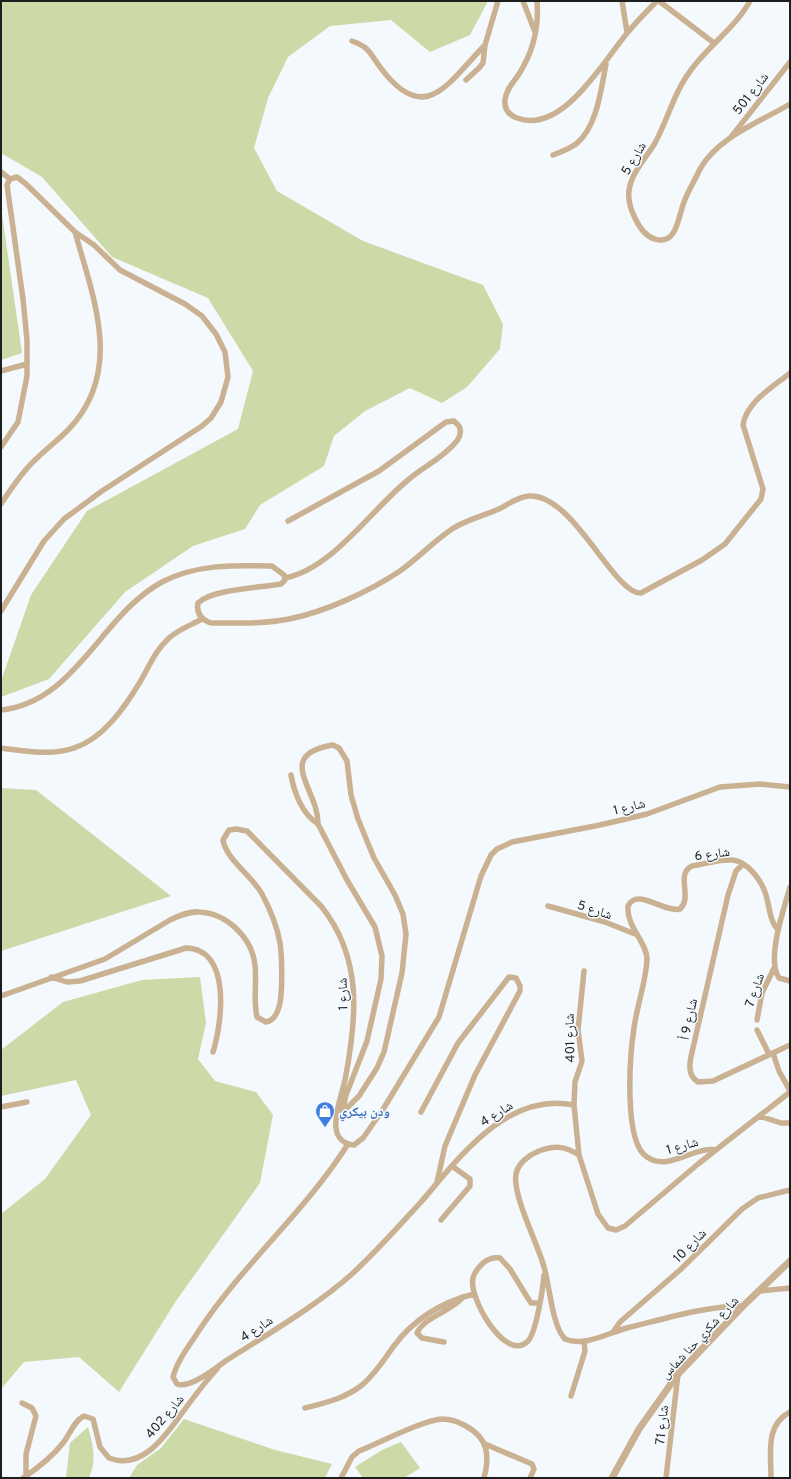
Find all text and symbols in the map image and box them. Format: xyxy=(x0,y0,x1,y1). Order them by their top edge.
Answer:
street label: شارع 501 xyxy=(730,70,773,118)
street label: شارع 5 xyxy=(619,140,651,179)
street label: شارع 1 xyxy=(612,796,647,820)
street label: شارع 6 xyxy=(694,845,731,865)
street label: شارع 5 xyxy=(575,898,614,924)
street label: شارع 7 xyxy=(743,972,769,1010)
street label: شارع 1 xyxy=(336,978,352,1010)
street label: شارع 9 أ xyxy=(677,997,702,1042)
street label: شارع 401 xyxy=(563,1013,579,1063)
street label: شارع 4 xyxy=(478,1098,517,1131)
shop icon: ودن بيكري xyxy=(314,1100,336,1128)
place label: ودن بيكري xyxy=(339,1105,390,1122)
street label: شارع 1 xyxy=(665,1135,700,1159)
street label: شارع 10 xyxy=(670,1226,710,1267)
street label: شارع شكري حنا شماس xyxy=(658,1294,744,1384)
street label: شارع 4 xyxy=(238,1313,276,1346)
street label: شارع 402 xyxy=(143,1392,188,1442)
street label: شارع 71 xyxy=(653,1405,673,1446)

